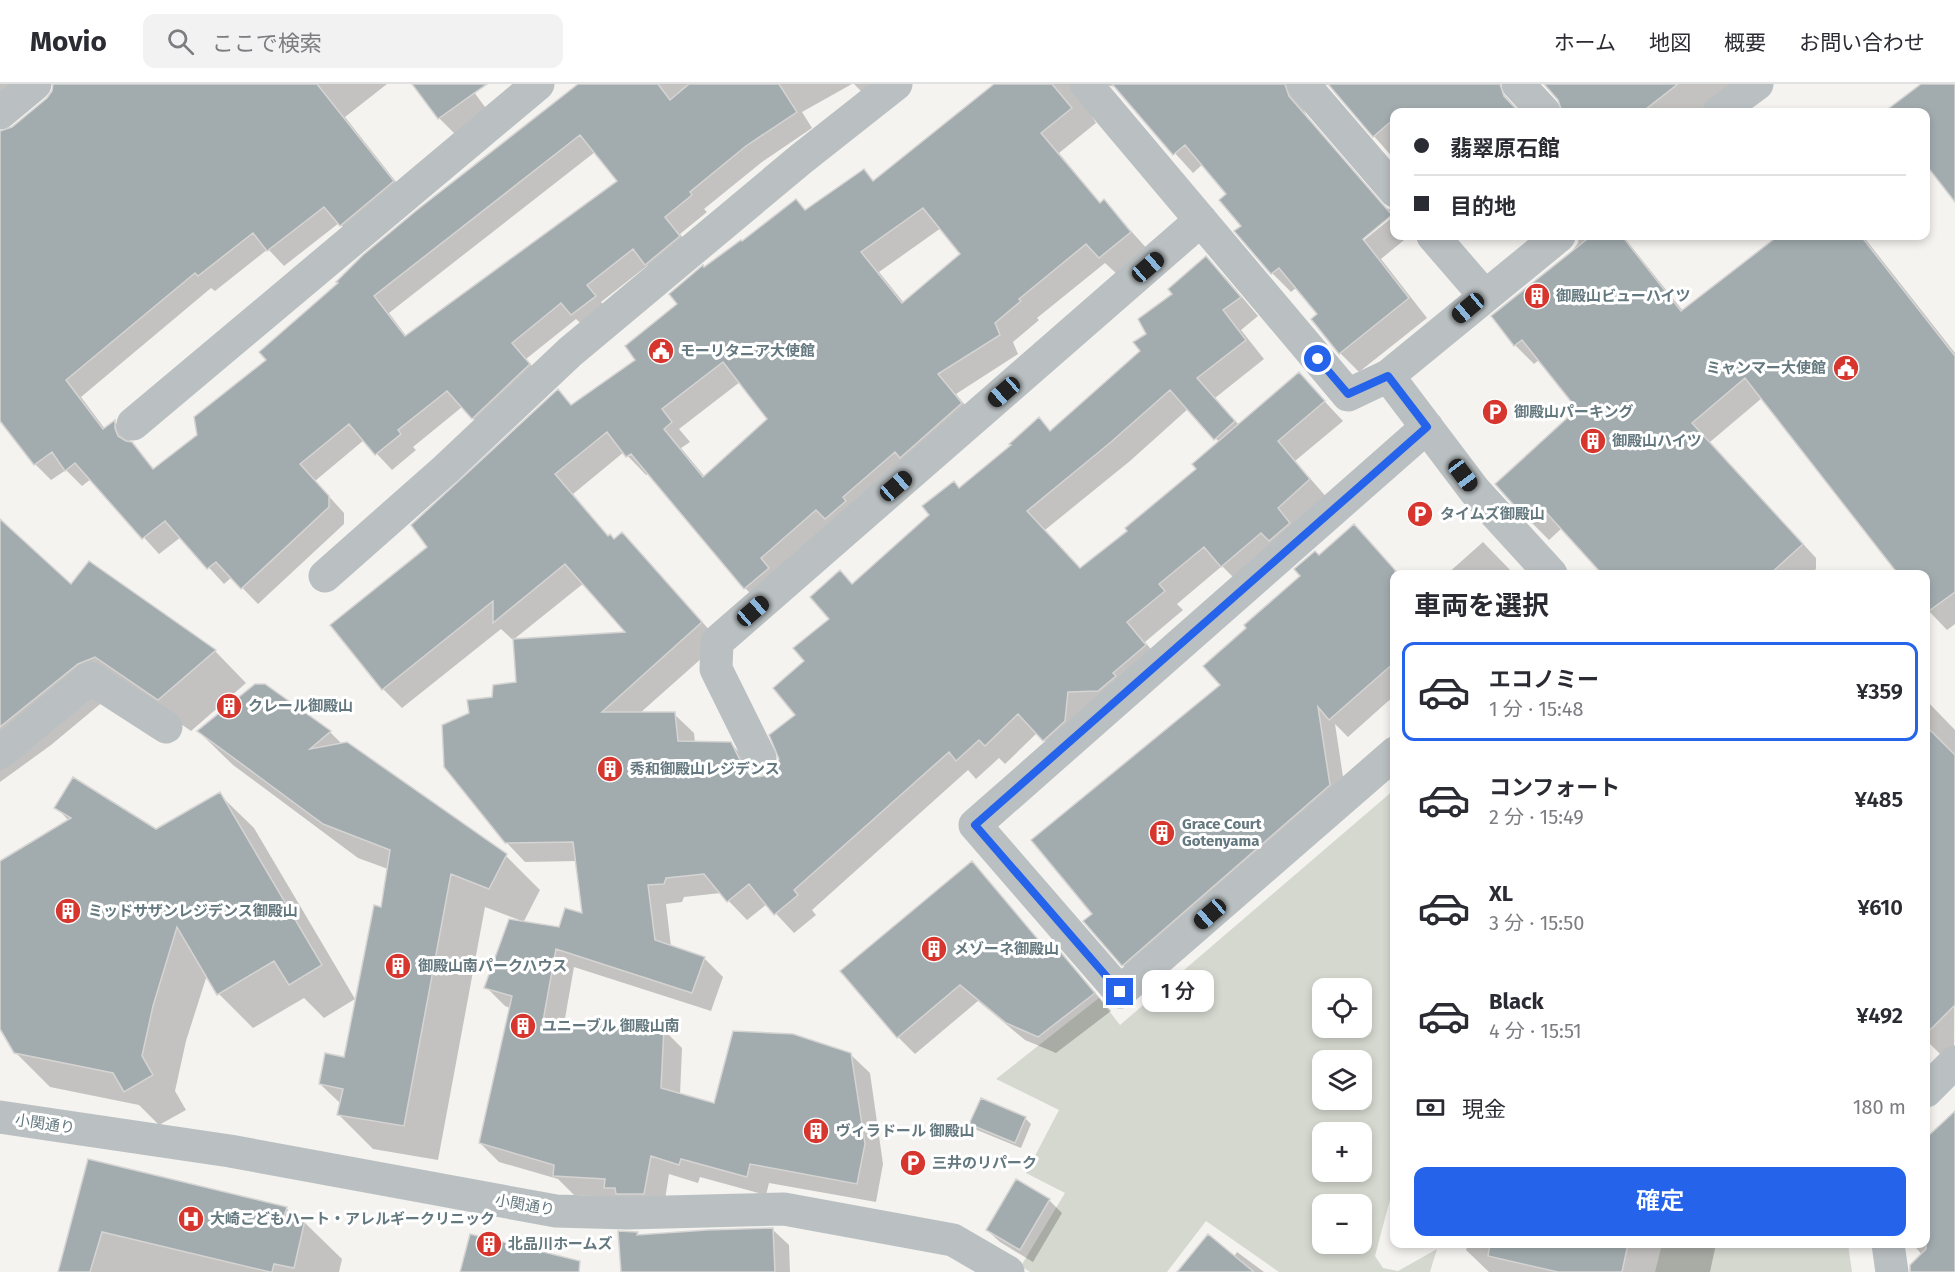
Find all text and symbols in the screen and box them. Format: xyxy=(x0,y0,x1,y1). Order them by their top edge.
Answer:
search box xyxy=(143,14,563,68)
text: Movio xyxy=(30,25,107,58)
icon: search xyxy=(164,25,197,58)
text: ここで検索 xyxy=(212,30,322,57)
text: ホーム xyxy=(1554,30,1616,56)
text: 地図 xyxy=(1649,30,1691,56)
text: 概要 xyxy=(1724,30,1766,56)
text: お問い合わせ xyxy=(1799,30,1925,56)
text: 翡翠原石館 xyxy=(1450,135,1560,162)
text: 目的地 xyxy=(1450,193,1516,220)
car xyxy=(1129,248,1167,286)
building icon: 御殿山ビューハイツ xyxy=(1522,281,1552,311)
place label: 御殿山ビューハイツ xyxy=(1556,287,1690,305)
car xyxy=(1448,290,1488,326)
public building icon: モーリタニア大使館 xyxy=(646,336,676,366)
place label: モーリタニア大使館 xyxy=(680,342,815,360)
route start xyxy=(1304,345,1331,372)
public building icon: ミャンマー大使館 xyxy=(1831,353,1861,383)
place label: ミャンマー大使館 xyxy=(1706,359,1826,377)
car xyxy=(985,373,1023,411)
parking icon: 御殿山パーキング xyxy=(1480,397,1510,427)
place label: 御殿山パーキング xyxy=(1514,403,1634,421)
building icon: 御殿山ハイツ xyxy=(1578,426,1608,456)
place label: 御殿山ハイツ xyxy=(1612,432,1702,450)
car xyxy=(1445,455,1481,495)
car xyxy=(877,467,915,505)
parking icon: タイムズ御殿山 xyxy=(1405,499,1435,529)
place label: タイムズ御殿山 xyxy=(1440,505,1545,523)
text: 車両を選択 xyxy=(1414,590,1549,622)
car xyxy=(734,592,772,630)
icon: car xyxy=(1417,665,1471,719)
text: エコノミー xyxy=(1489,666,1599,693)
text: ¥359 xyxy=(1856,678,1903,705)
building icon: クレール御殿山 xyxy=(214,691,244,721)
place label: クレール御殿山 xyxy=(248,697,353,715)
text: 1 分 · 15:48 xyxy=(1489,697,1583,721)
building icon: 秀和御殿山レジデンス xyxy=(595,754,625,784)
place label: 秀和御殿山レジデンス xyxy=(630,760,780,778)
icon: car xyxy=(1417,773,1471,827)
text: コンフォート xyxy=(1489,774,1620,801)
text: ¥485 xyxy=(1855,786,1903,813)
text: 2 分 · 15:49 xyxy=(1489,805,1584,829)
place label: Grace Court Gotenyama xyxy=(1182,815,1262,850)
building icon: Grace Court Gotenyama xyxy=(1147,818,1177,848)
text: XL xyxy=(1489,880,1513,907)
icon: car xyxy=(1417,881,1471,935)
text: ¥610 xyxy=(1858,894,1903,921)
car xyxy=(1191,895,1229,933)
building icon: ミッドサザンレジデンス御殿山 xyxy=(53,896,83,926)
place label: ミッドサザンレジデンス御殿山 xyxy=(88,902,298,920)
text: 3 分 · 15:50 xyxy=(1489,911,1584,935)
building icon: メゾーネ御殿山 xyxy=(919,934,949,964)
place label: メゾーネ御殿山 xyxy=(954,940,1059,958)
building icon: 御殿山南パークハウス xyxy=(383,951,413,981)
place label: 御殿山南パークハウス xyxy=(418,957,567,975)
callout: 1 分 xyxy=(1141,971,1213,1013)
route end xyxy=(1106,978,1133,1005)
map controls xyxy=(1312,978,1372,1254)
button: locate xyxy=(1312,978,1372,1038)
text: 1 分 xyxy=(1161,979,1195,1003)
text: Black xyxy=(1489,988,1544,1015)
icon: car xyxy=(1417,989,1471,1043)
text: ¥492 xyxy=(1856,1002,1903,1029)
building icon: ユニーブル 御殿山南 xyxy=(508,1011,538,1041)
place label: ユニーブル 御殿山南 xyxy=(542,1017,680,1035)
text: 4 分 · 15:51 xyxy=(1489,1019,1582,1043)
button: layers xyxy=(1312,1050,1372,1110)
icon: cash xyxy=(1414,1091,1447,1124)
text: 180 m xyxy=(1853,1095,1906,1119)
text: 現金 xyxy=(1462,1096,1506,1123)
street label: 小関通り xyxy=(14,1111,76,1137)
building icon: ヴィラドール 御殿山 xyxy=(801,1116,831,1146)
place label: ヴィラドール 御殿山 xyxy=(836,1122,975,1140)
button: + xyxy=(1312,1122,1372,1182)
parking icon: 三井のリパーク xyxy=(898,1148,928,1178)
place label: 三井のリパーク xyxy=(932,1154,1037,1172)
button: 確定 xyxy=(1414,1167,1906,1236)
street label: 小関通り xyxy=(494,1191,556,1219)
button: − xyxy=(1312,1194,1372,1254)
hospital icon: 大崎こどもハート・アレルギークリニック xyxy=(176,1204,206,1234)
place label: 大崎こどもハート・アレルギークリニック xyxy=(210,1210,495,1228)
building icon: 北品川ホームズ xyxy=(474,1229,504,1259)
place label: 北品川ホームズ xyxy=(508,1235,613,1253)

